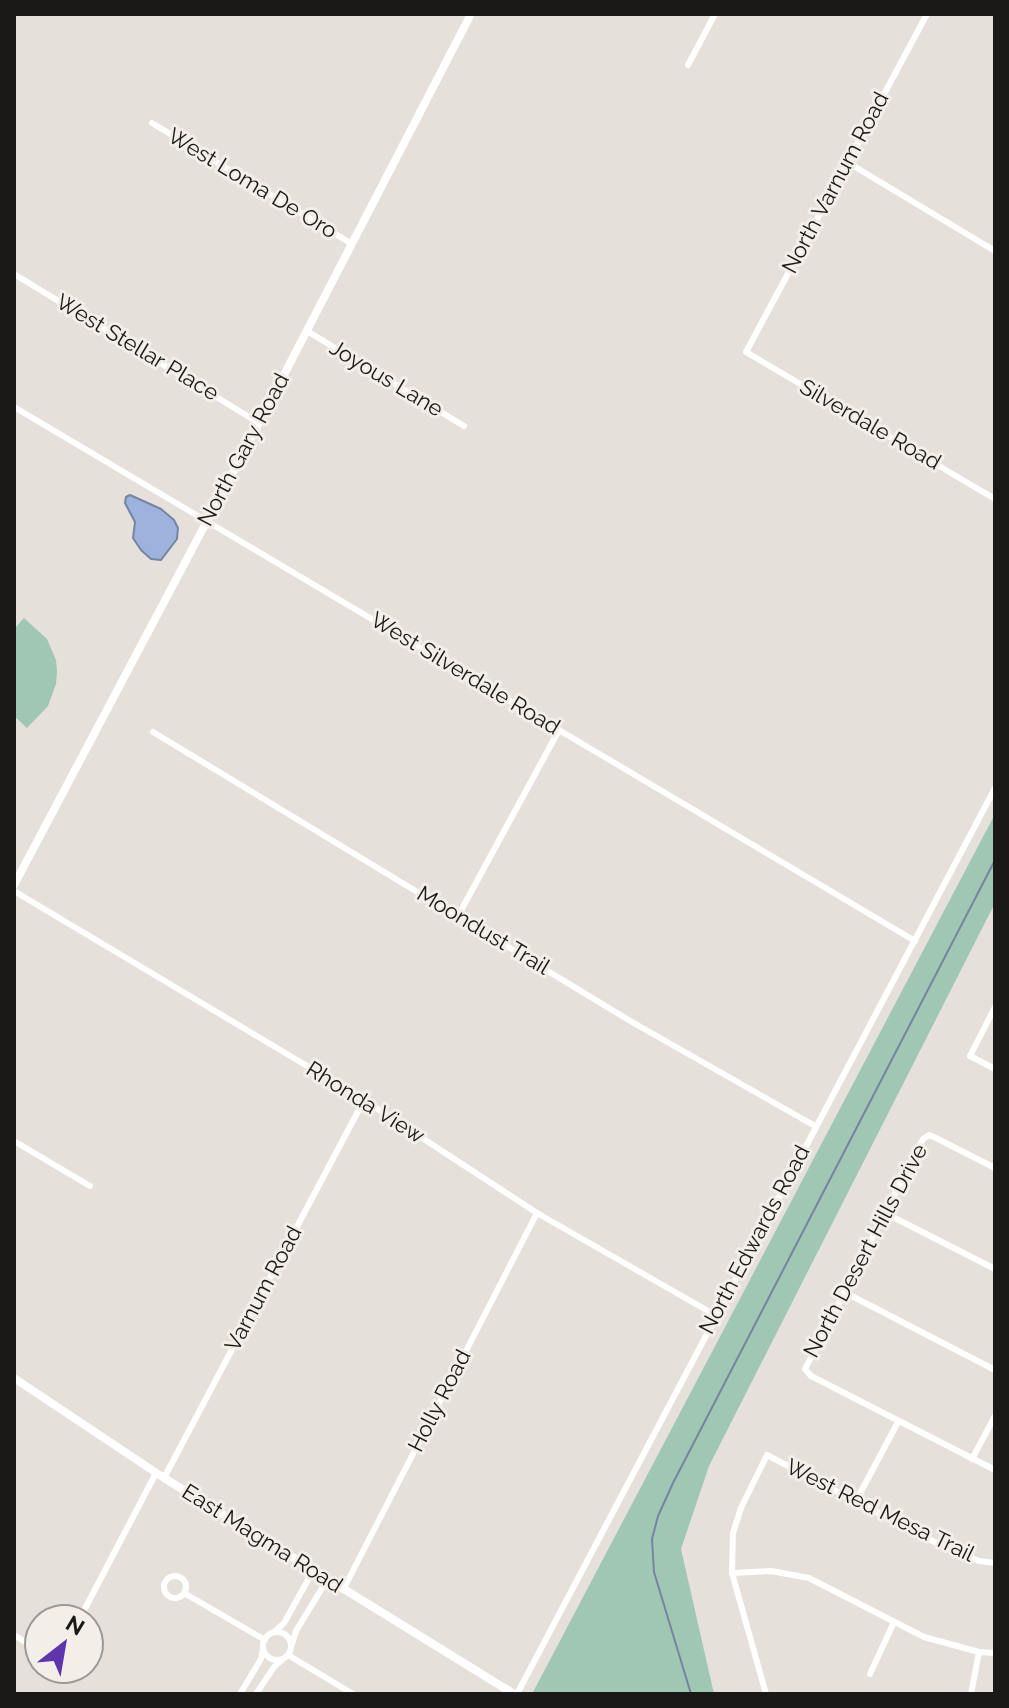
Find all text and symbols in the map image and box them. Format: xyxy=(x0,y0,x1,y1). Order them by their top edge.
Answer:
street label: North Varnum Road xyxy=(777,88,895,278)
street label: West Loma De Oro xyxy=(163,123,341,245)
street label: West Stellar Place xyxy=(51,289,223,407)
street label: Joyous Lane xyxy=(325,335,447,423)
street label: North Gary Road xyxy=(193,369,295,531)
street label: Silverdale Road xyxy=(795,374,945,476)
street label: West Silverdale Road xyxy=(365,607,565,741)
street label: Moondust Trail xyxy=(412,881,554,981)
street label: Rhonda View xyxy=(301,1056,429,1150)
street label: North Desert Hills Drive xyxy=(798,1140,934,1362)
street label: North Edwards Road xyxy=(694,1141,816,1339)
street label: Varnum Road xyxy=(220,1222,308,1356)
street label: Holly Road xyxy=(403,1346,477,1456)
street label: West Red Mesa Trail xyxy=(781,1454,979,1568)
street label: East Magma Road xyxy=(177,1479,347,1599)
north arrow xyxy=(24,1604,104,1684)
text: N xyxy=(61,1610,89,1641)

